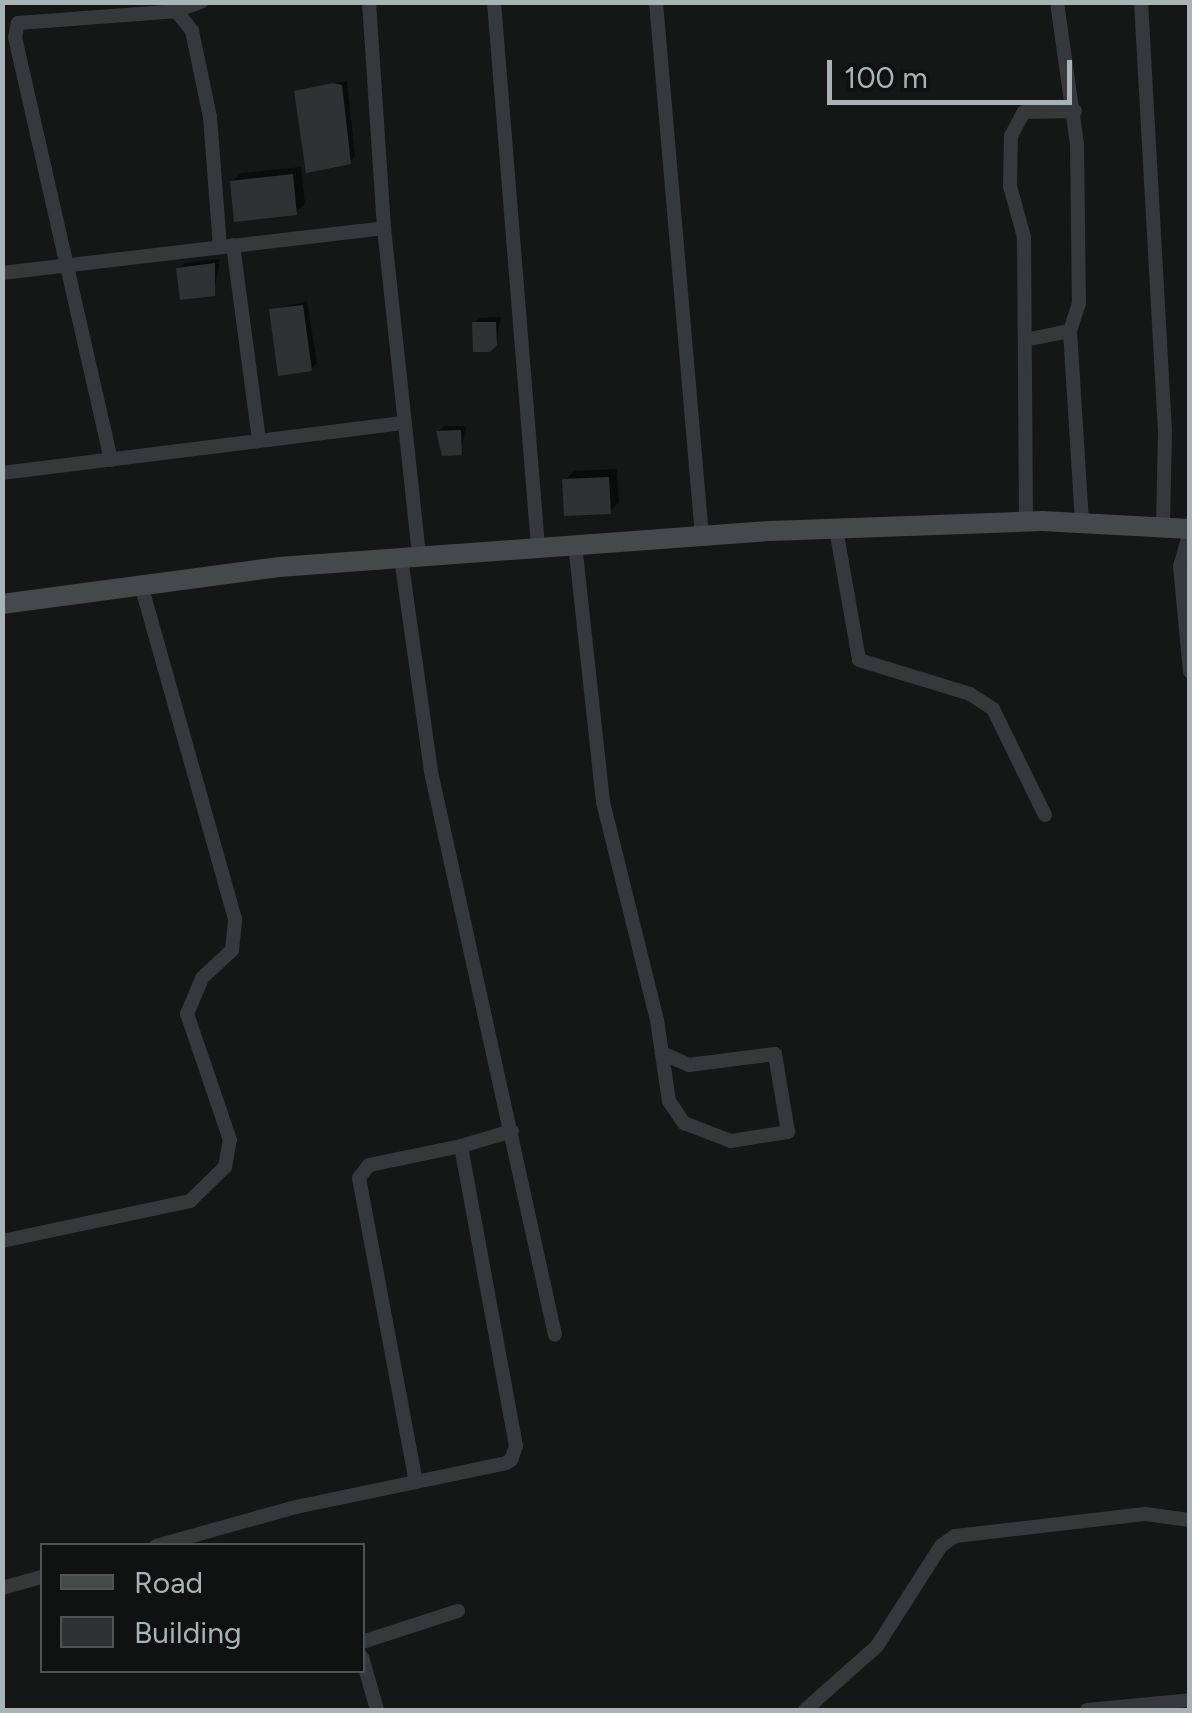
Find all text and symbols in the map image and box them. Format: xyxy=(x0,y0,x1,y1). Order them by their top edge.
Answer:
scale bar xyxy=(832,40,1077,102)
text: 100 m xyxy=(844,59,928,96)
legend xyxy=(40,1543,365,1673)
text: Road xyxy=(134,1564,203,1601)
text: Building xyxy=(134,1614,242,1651)

